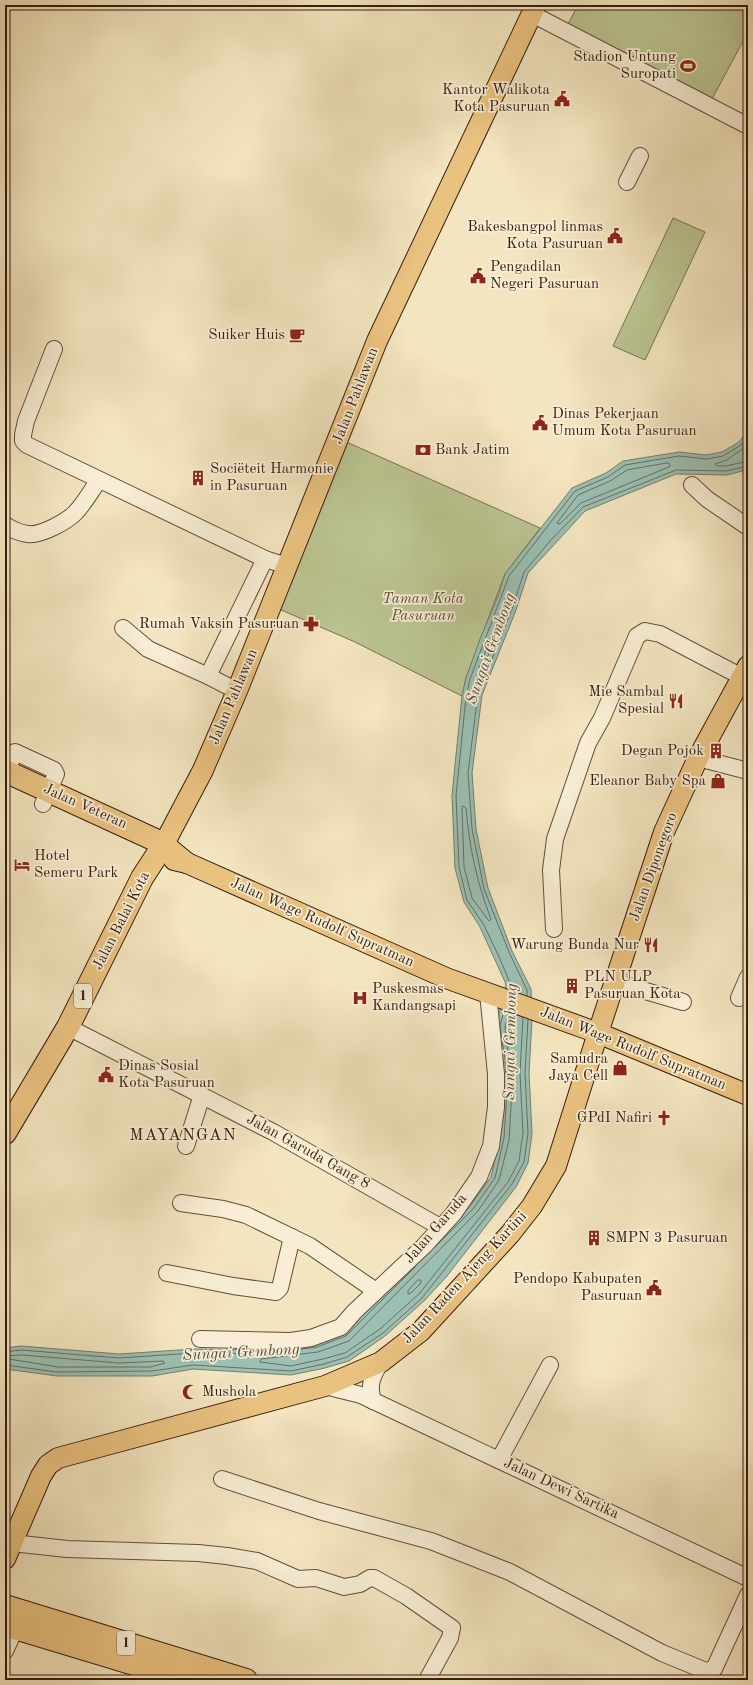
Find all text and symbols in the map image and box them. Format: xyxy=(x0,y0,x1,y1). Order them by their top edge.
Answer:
place label: Stadion Untung Suropati xyxy=(573,50,676,82)
sports icon: Stadion Untung Suropati xyxy=(679,57,697,75)
place label: Kantor Walikota Kota Pasuruan xyxy=(442,83,551,115)
public building icon: Kantor Walikota Kota Pasuruan xyxy=(553,90,571,108)
place label: Bakesbangpol linmas Kota Pasuruan xyxy=(467,220,603,252)
public building icon: Bakesbangpol linmas Kota Pasuruan xyxy=(606,227,624,245)
place label: Pengadilan Negeri Pasuruan xyxy=(490,260,599,292)
public building icon: Pengadilan Negeri Pasuruan xyxy=(469,267,487,285)
cafe icon: Suiker Huis xyxy=(288,326,306,344)
place label: Suiker Huis xyxy=(208,328,285,343)
street label: Jalan Pahlawan xyxy=(331,346,381,446)
place label: Dinas Pekerjaan Umum Kota Pasuruan xyxy=(552,407,697,439)
public building icon: Dinas Pekerjaan Umum Kota Pasuruan xyxy=(531,414,549,432)
bank icon: Bank Jatim xyxy=(414,441,432,459)
place label: Bank Jatim xyxy=(435,443,510,458)
place label: Sociëteit Harmonie in Pasuruan xyxy=(210,462,334,494)
building icon: Sociëteit Harmonie in Pasuruan xyxy=(189,469,207,487)
water label: Sungai Gembong xyxy=(463,591,519,707)
park label: Taman Kota Pasuruan xyxy=(382,592,464,624)
pharmacy icon: Rumah Vaksin Pasuruan xyxy=(302,615,320,633)
place label: Rumah Vaksin Pasuruan xyxy=(139,617,299,632)
street label: Jalan Pahlawan xyxy=(207,647,261,747)
place label: Mie Sambal Spesial xyxy=(589,685,664,717)
restaurant icon: Mie Sambal Spesial xyxy=(667,692,685,710)
building icon: Degan Pojok xyxy=(707,742,725,760)
place label: Degan Pojok xyxy=(621,744,704,759)
shop icon: Eleanor Baby Spa xyxy=(709,772,727,790)
place label: Eleanor Baby Spa xyxy=(589,774,707,789)
street label: Jalan Veteran xyxy=(41,782,129,832)
street label: Jalan Diponegoro xyxy=(627,811,681,923)
place label: Hotel Semeru Park xyxy=(34,849,118,881)
hotel icon: Hotel Semeru Park xyxy=(13,856,31,874)
street label: Jalan Balai Kota xyxy=(91,869,154,973)
street label: Jalan Wage Rudolf Supratman xyxy=(228,876,416,970)
restaurant icon: Warung Bunda Nur xyxy=(642,936,660,954)
place label: Warung Bunda Nur xyxy=(511,938,639,953)
place label: PLN ULP Pasuruan Kota xyxy=(584,970,681,1002)
building icon: PLN ULP Pasuruan Kota xyxy=(563,977,581,995)
place label: Puskesmas Kandangsapi xyxy=(372,982,456,1014)
water label: Sungai Gembong xyxy=(502,983,520,1101)
road number: 1 xyxy=(74,984,92,1008)
hospital icon: Puskesmas Kandangsapi xyxy=(351,989,369,1007)
street label: Jalan Wage Rudolf Supratman xyxy=(538,1005,728,1093)
place label: Samudra Jaya Cell xyxy=(549,1052,609,1084)
place label: Dinas Sosial Kota Pasuruan xyxy=(118,1059,215,1091)
shop icon: Samudra Jaya Cell xyxy=(611,1059,629,1077)
public building icon: Dinas Sosial Kota Pasuruan xyxy=(97,1066,115,1084)
church icon: GPdI Nafiri xyxy=(655,1109,673,1127)
place label: GPdI Nafiri xyxy=(577,1111,652,1126)
street label: Jalan Garuda Gang 8 xyxy=(244,1112,372,1192)
district label: MAYANGAN xyxy=(129,1127,237,1144)
street label: Jalan Garuda xyxy=(402,1191,471,1267)
street label: Jalan Raden Ajeng Kartini xyxy=(400,1209,530,1347)
building icon: SMPN 3 Pasuruan xyxy=(585,1229,603,1247)
place label: SMPN 3 Pasuruan xyxy=(606,1231,728,1246)
place label: Pendopo Kabupaten Pasuruan xyxy=(513,1272,642,1304)
public building icon: Pendopo Kabupaten Pasuruan xyxy=(645,1279,663,1297)
water label: Sungai Gembong xyxy=(182,1342,300,1364)
mosque icon: Mushola xyxy=(181,1383,199,1401)
place label: Mushola xyxy=(202,1385,257,1400)
street label: Jalan Dewi Sartika xyxy=(501,1456,621,1522)
road number: 1 xyxy=(117,1631,135,1655)

